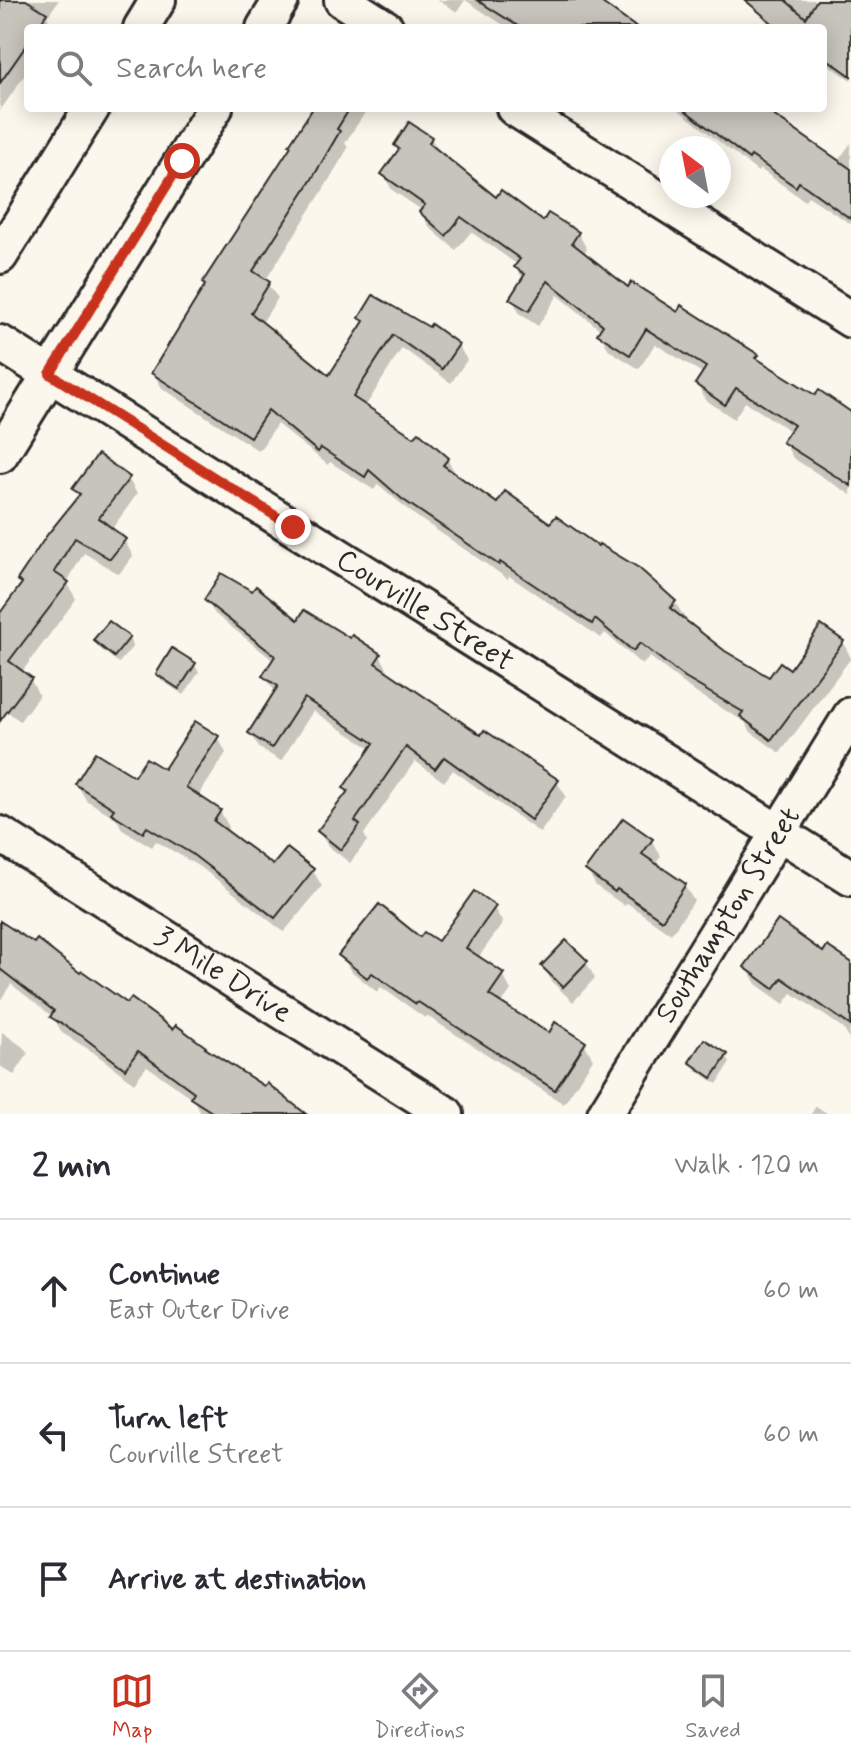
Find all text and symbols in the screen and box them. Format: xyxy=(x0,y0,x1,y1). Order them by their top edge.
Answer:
search box xyxy=(24,24,827,112)
icon: search xyxy=(52,46,96,90)
text: Search here xyxy=(116,49,267,88)
north arrow xyxy=(659,136,731,208)
route start xyxy=(164,143,200,179)
route end xyxy=(275,509,311,545)
street label: Courville Street xyxy=(329,540,521,681)
street label: Southampton Street xyxy=(646,799,809,1030)
street label: 3 Mile Drive xyxy=(148,917,299,1032)
text: 2 min xyxy=(32,1144,112,1189)
text: Walk · 120 m xyxy=(674,1149,819,1183)
text: Continue xyxy=(108,1255,220,1294)
icon: ahead xyxy=(32,1269,76,1313)
text: 60 m xyxy=(763,1274,819,1308)
text: East Outer Drive xyxy=(108,1294,290,1328)
text: Turn left xyxy=(108,1399,228,1438)
icon: left xyxy=(32,1413,76,1457)
text: 60 m xyxy=(763,1418,819,1452)
text: Courville Street xyxy=(108,1438,283,1472)
icon: arrive xyxy=(32,1557,76,1601)
text: Arrive at destination xyxy=(108,1560,366,1599)
tab: Map xyxy=(110,1669,154,1745)
tab: Directions xyxy=(374,1669,465,1745)
tab: Saved xyxy=(685,1669,741,1745)

